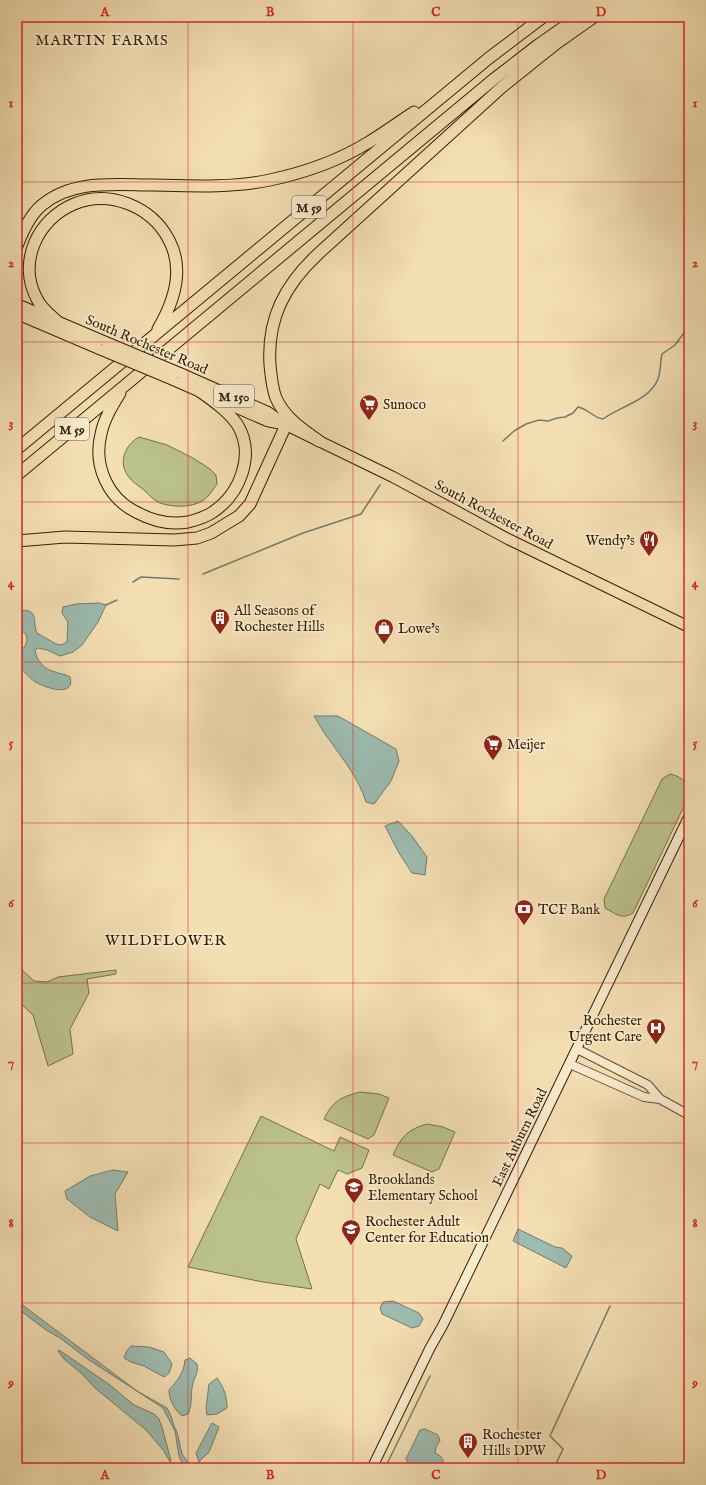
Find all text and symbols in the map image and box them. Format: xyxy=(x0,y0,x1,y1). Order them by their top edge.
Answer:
text: A xyxy=(100,4,111,21)
text: B xyxy=(266,4,275,21)
text: C xyxy=(431,4,441,21)
text: D xyxy=(596,4,607,21)
district label: MARTIN FARMS xyxy=(35,31,169,50)
text: 1 xyxy=(9,95,14,112)
text: 1 xyxy=(693,95,698,112)
road number: M 59 xyxy=(292,196,326,218)
text: 2 xyxy=(8,255,14,272)
text: 2 xyxy=(692,255,698,272)
street label: South Rochester Road xyxy=(83,311,211,379)
road number: M 150 xyxy=(214,385,254,407)
supermarket icon: Sunoco xyxy=(358,393,380,421)
place label: Sunoco xyxy=(383,396,426,414)
text: 3 xyxy=(9,415,14,432)
text: 3 xyxy=(693,415,698,432)
road number: M 59 xyxy=(55,418,89,440)
street label: South Rochester Road xyxy=(431,476,556,554)
restaurant icon: Wendy's xyxy=(638,529,660,557)
place label: Wendy's xyxy=(585,532,635,550)
text: 4 xyxy=(8,575,15,592)
text: 4 xyxy=(692,575,699,592)
place label: All Seasons of Rochester Hills xyxy=(233,602,325,636)
building icon: All Seasons of Rochester Hills xyxy=(209,607,231,635)
shop icon: Lowe's xyxy=(373,617,395,645)
place label: Lowe's xyxy=(398,620,440,638)
supermarket icon: Meijer xyxy=(482,733,504,761)
text: 5 xyxy=(9,735,14,752)
text: 5 xyxy=(693,735,698,752)
place label: Meijer xyxy=(507,736,545,754)
text: 6 xyxy=(8,895,14,912)
text: 6 xyxy=(692,895,698,912)
bank icon: TCF Bank xyxy=(513,898,535,926)
place label: TCF Bank xyxy=(538,901,601,919)
district label: WILDFLOWER xyxy=(105,931,227,950)
place label: Rochester Urgent Care xyxy=(568,1012,643,1046)
hospital icon: Rochester Urgent Care xyxy=(645,1017,667,1045)
text: 7 xyxy=(8,1055,14,1072)
text: 7 xyxy=(692,1055,698,1072)
street label: East Auburn Road xyxy=(488,1085,552,1190)
place label: Brooklands Elementary School xyxy=(368,1171,478,1205)
school or university icon: Brooklands Elementary School xyxy=(343,1176,365,1204)
place label: Rochester Adult Center for Education xyxy=(365,1213,489,1247)
text: 8 xyxy=(8,1215,14,1232)
text: 8 xyxy=(692,1215,698,1232)
school or university icon: Rochester Adult Center for Education xyxy=(340,1218,362,1246)
text: 9 xyxy=(7,1375,14,1392)
text: 9 xyxy=(691,1375,698,1392)
place label: Rochester Hills DPW xyxy=(482,1426,547,1460)
building icon: Rochester Hills DPW xyxy=(457,1431,479,1459)
text: A xyxy=(100,1467,111,1484)
text: B xyxy=(266,1467,275,1484)
text: C xyxy=(431,1467,441,1484)
text: D xyxy=(596,1467,607,1484)

